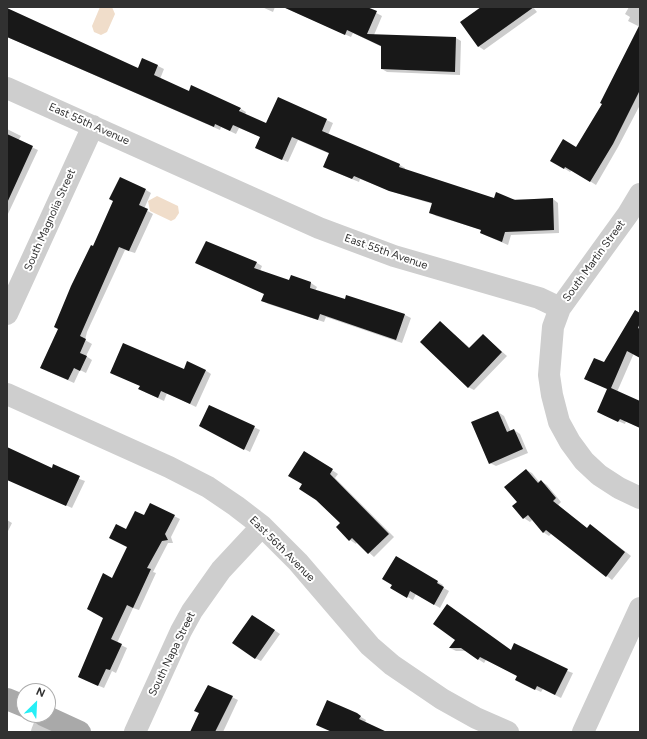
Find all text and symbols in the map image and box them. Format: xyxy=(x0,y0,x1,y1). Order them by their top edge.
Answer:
street label: East 55th Avenue xyxy=(47,100,131,148)
street label: South Magnolia Street xyxy=(22,167,78,273)
street label: South Martin Street xyxy=(560,218,628,304)
street label: East 55th Avenue xyxy=(343,232,429,272)
street label: East 56th Avenue xyxy=(247,514,317,584)
street label: South Napa Street xyxy=(146,610,198,698)
north arrow xyxy=(16,683,56,723)
text: N xyxy=(34,685,47,700)

